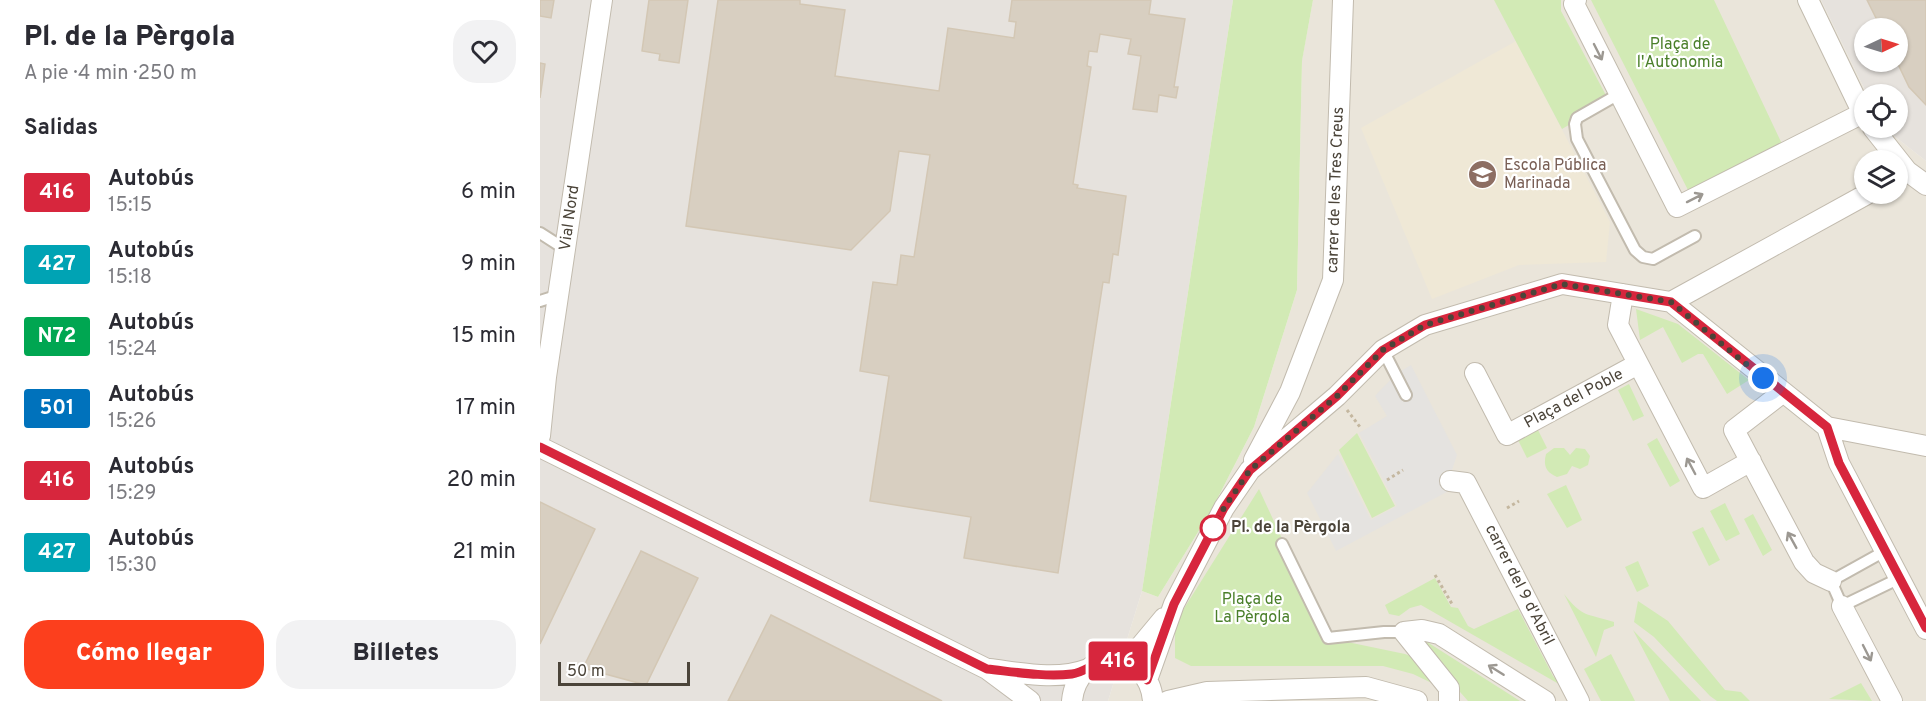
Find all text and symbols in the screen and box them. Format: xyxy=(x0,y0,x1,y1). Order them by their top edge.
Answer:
north arrow xyxy=(1854,18,1908,72)
map controls xyxy=(1854,18,1908,204)
text: Pl. de la Pèrgola xyxy=(24,20,235,56)
button: heart xyxy=(453,20,516,83)
park label: Plaça de l'Autonomia xyxy=(1637,35,1723,73)
one-way arrow xyxy=(1593,43,1604,61)
text: A pie · 4 min · 250 m xyxy=(24,61,197,87)
button: locate xyxy=(1854,84,1908,138)
street label: carrer de les Tres Creus xyxy=(1323,106,1349,274)
text: Salidas xyxy=(24,115,98,142)
button: layers xyxy=(1854,150,1908,204)
place label: Escola Pública Marinada xyxy=(1504,156,1606,194)
school or university icon: Escola Pública Marinada xyxy=(1467,159,1499,191)
text: Autobús xyxy=(108,166,194,193)
text: 416 xyxy=(40,179,74,206)
text: 6 min xyxy=(461,179,516,206)
street label: Vial Nord xyxy=(556,184,584,252)
one-way arrow xyxy=(1686,192,1704,203)
text: 15:15 xyxy=(108,193,152,219)
text: Autobús xyxy=(108,238,194,265)
text: 427 xyxy=(38,251,76,278)
text: 9 min xyxy=(461,251,516,278)
text: 15:18 xyxy=(108,265,152,291)
text: Autobús xyxy=(108,310,194,337)
text: N72 xyxy=(38,323,76,350)
text: 15 min xyxy=(452,323,516,350)
text: 15:24 xyxy=(108,337,157,363)
your location xyxy=(1748,363,1778,393)
street label: Plaça del Poble xyxy=(1521,365,1627,433)
text: Autobús xyxy=(108,382,194,409)
text: 501 xyxy=(40,395,75,422)
text: 17 min xyxy=(456,395,516,422)
text: 15:26 xyxy=(108,409,157,435)
text: Autobús xyxy=(108,454,194,481)
one-way arrow xyxy=(1685,458,1696,476)
text: 416 xyxy=(40,467,74,494)
text: 20 min xyxy=(447,467,516,494)
text: 15:29 xyxy=(108,481,157,507)
marker: Pl. de la Pèrgola xyxy=(1200,515,1226,541)
place label: Pl. de la Pèrgola xyxy=(1231,518,1350,538)
street label: carrer del 9 d'Abril xyxy=(1480,521,1558,649)
text: Autobús xyxy=(108,526,194,553)
one-way arrow xyxy=(1786,532,1797,550)
text: 427 xyxy=(38,539,76,566)
text: 21 min xyxy=(453,539,516,566)
text: 15:30 xyxy=(108,553,157,579)
park label: Plaça de La Pèrgola xyxy=(1214,590,1290,628)
button: Cómo llegar xyxy=(24,620,264,689)
button: Billetes xyxy=(276,620,516,689)
line badge: 416 xyxy=(1084,642,1152,680)
one-way arrow xyxy=(1862,644,1873,662)
text: 416 xyxy=(1101,648,1135,675)
scale bar xyxy=(558,659,690,686)
text: 50 m xyxy=(567,662,605,682)
one-way arrow xyxy=(1488,663,1505,675)

